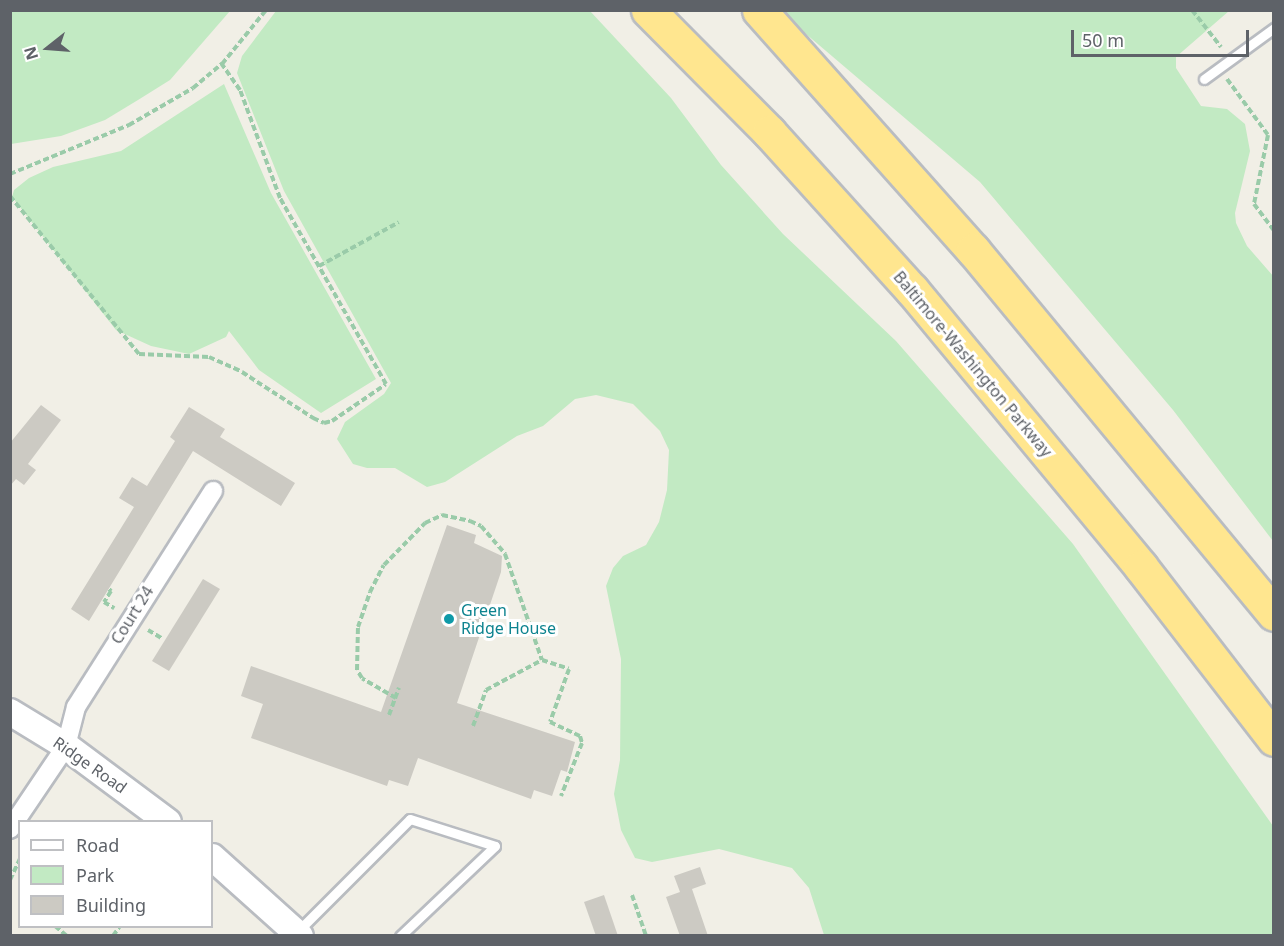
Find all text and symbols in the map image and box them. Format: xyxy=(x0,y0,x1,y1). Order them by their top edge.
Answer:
north arrow xyxy=(18,18,78,78)
scale bar xyxy=(1074,18,1252,56)
text: 50 m xyxy=(1082,28,1124,52)
text: N xyxy=(18,44,43,63)
street label: Baltimore-Washington Parkway xyxy=(890,267,1056,461)
street label: Court 24 xyxy=(107,583,157,647)
place label: Green Ridge House xyxy=(461,600,556,638)
marker: Green Ridge House xyxy=(442,612,456,626)
street label: Ridge Road xyxy=(50,733,130,797)
legend xyxy=(18,820,213,928)
text: Road xyxy=(76,833,119,857)
text: Park xyxy=(76,863,114,887)
text: Building xyxy=(76,893,146,917)

